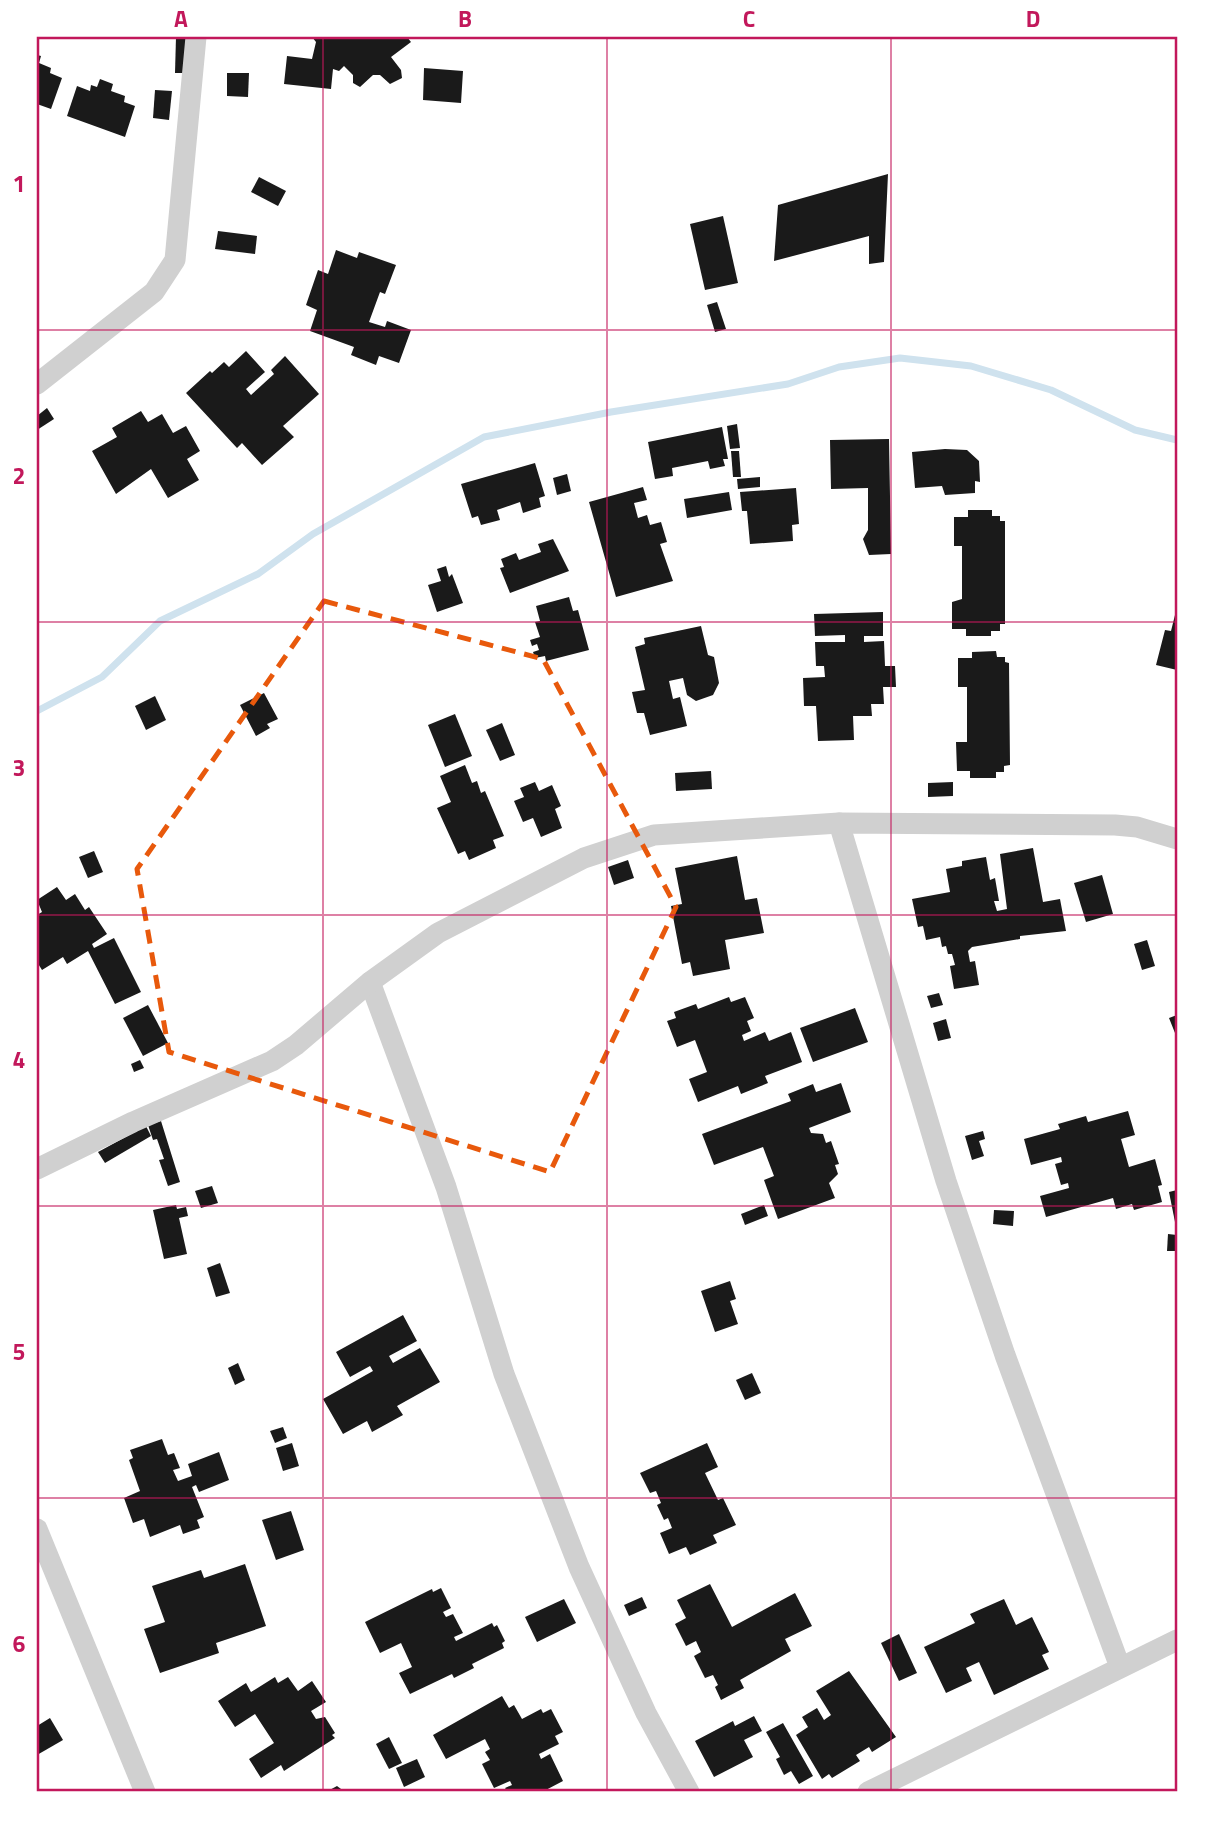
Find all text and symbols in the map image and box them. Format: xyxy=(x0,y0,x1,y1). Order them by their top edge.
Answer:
text: A xyxy=(174,1,188,36)
text: B xyxy=(458,1,472,36)
text: C xyxy=(743,1,755,36)
text: D xyxy=(1026,1,1040,36)
text: 1 xyxy=(13,166,25,201)
text: 2 xyxy=(13,458,25,493)
text: 3 xyxy=(13,750,25,785)
text: 4 xyxy=(13,1042,25,1077)
text: 5 xyxy=(13,1334,25,1369)
text: 6 xyxy=(13,1626,26,1661)

